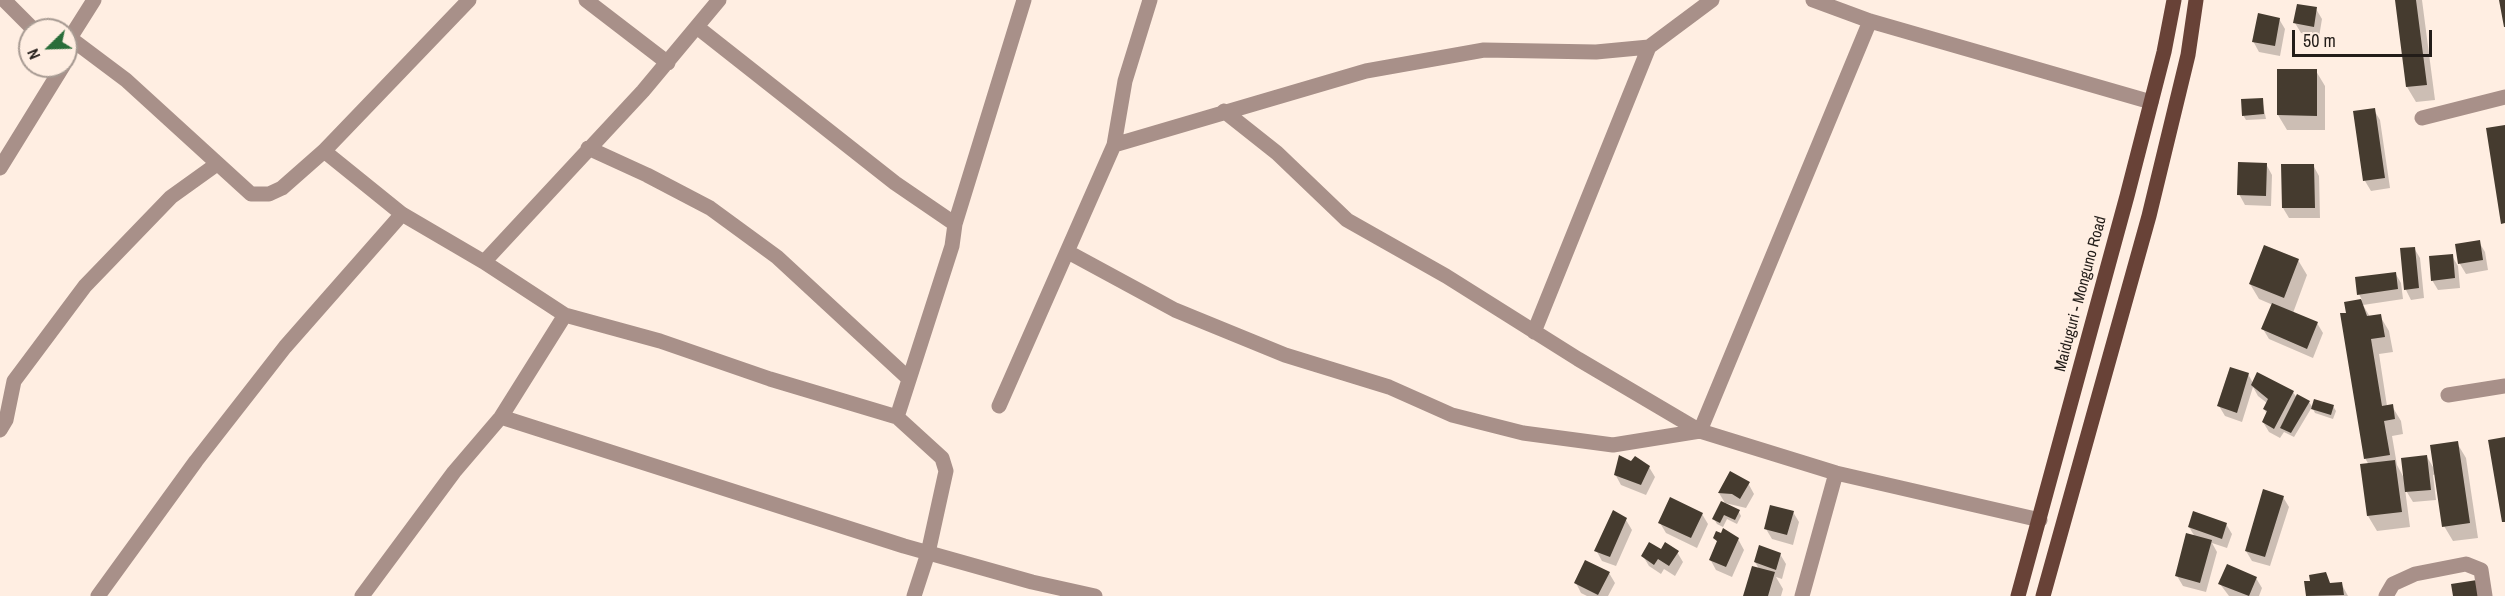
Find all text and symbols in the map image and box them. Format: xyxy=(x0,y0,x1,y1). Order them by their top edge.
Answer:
north arrow xyxy=(18,18,78,78)
scale bar xyxy=(2295,18,2434,56)
text: 50 m xyxy=(2303,28,2336,53)
text: N xyxy=(21,46,45,63)
street label: Maiduguri - Monguno Road xyxy=(2051,214,2111,374)

